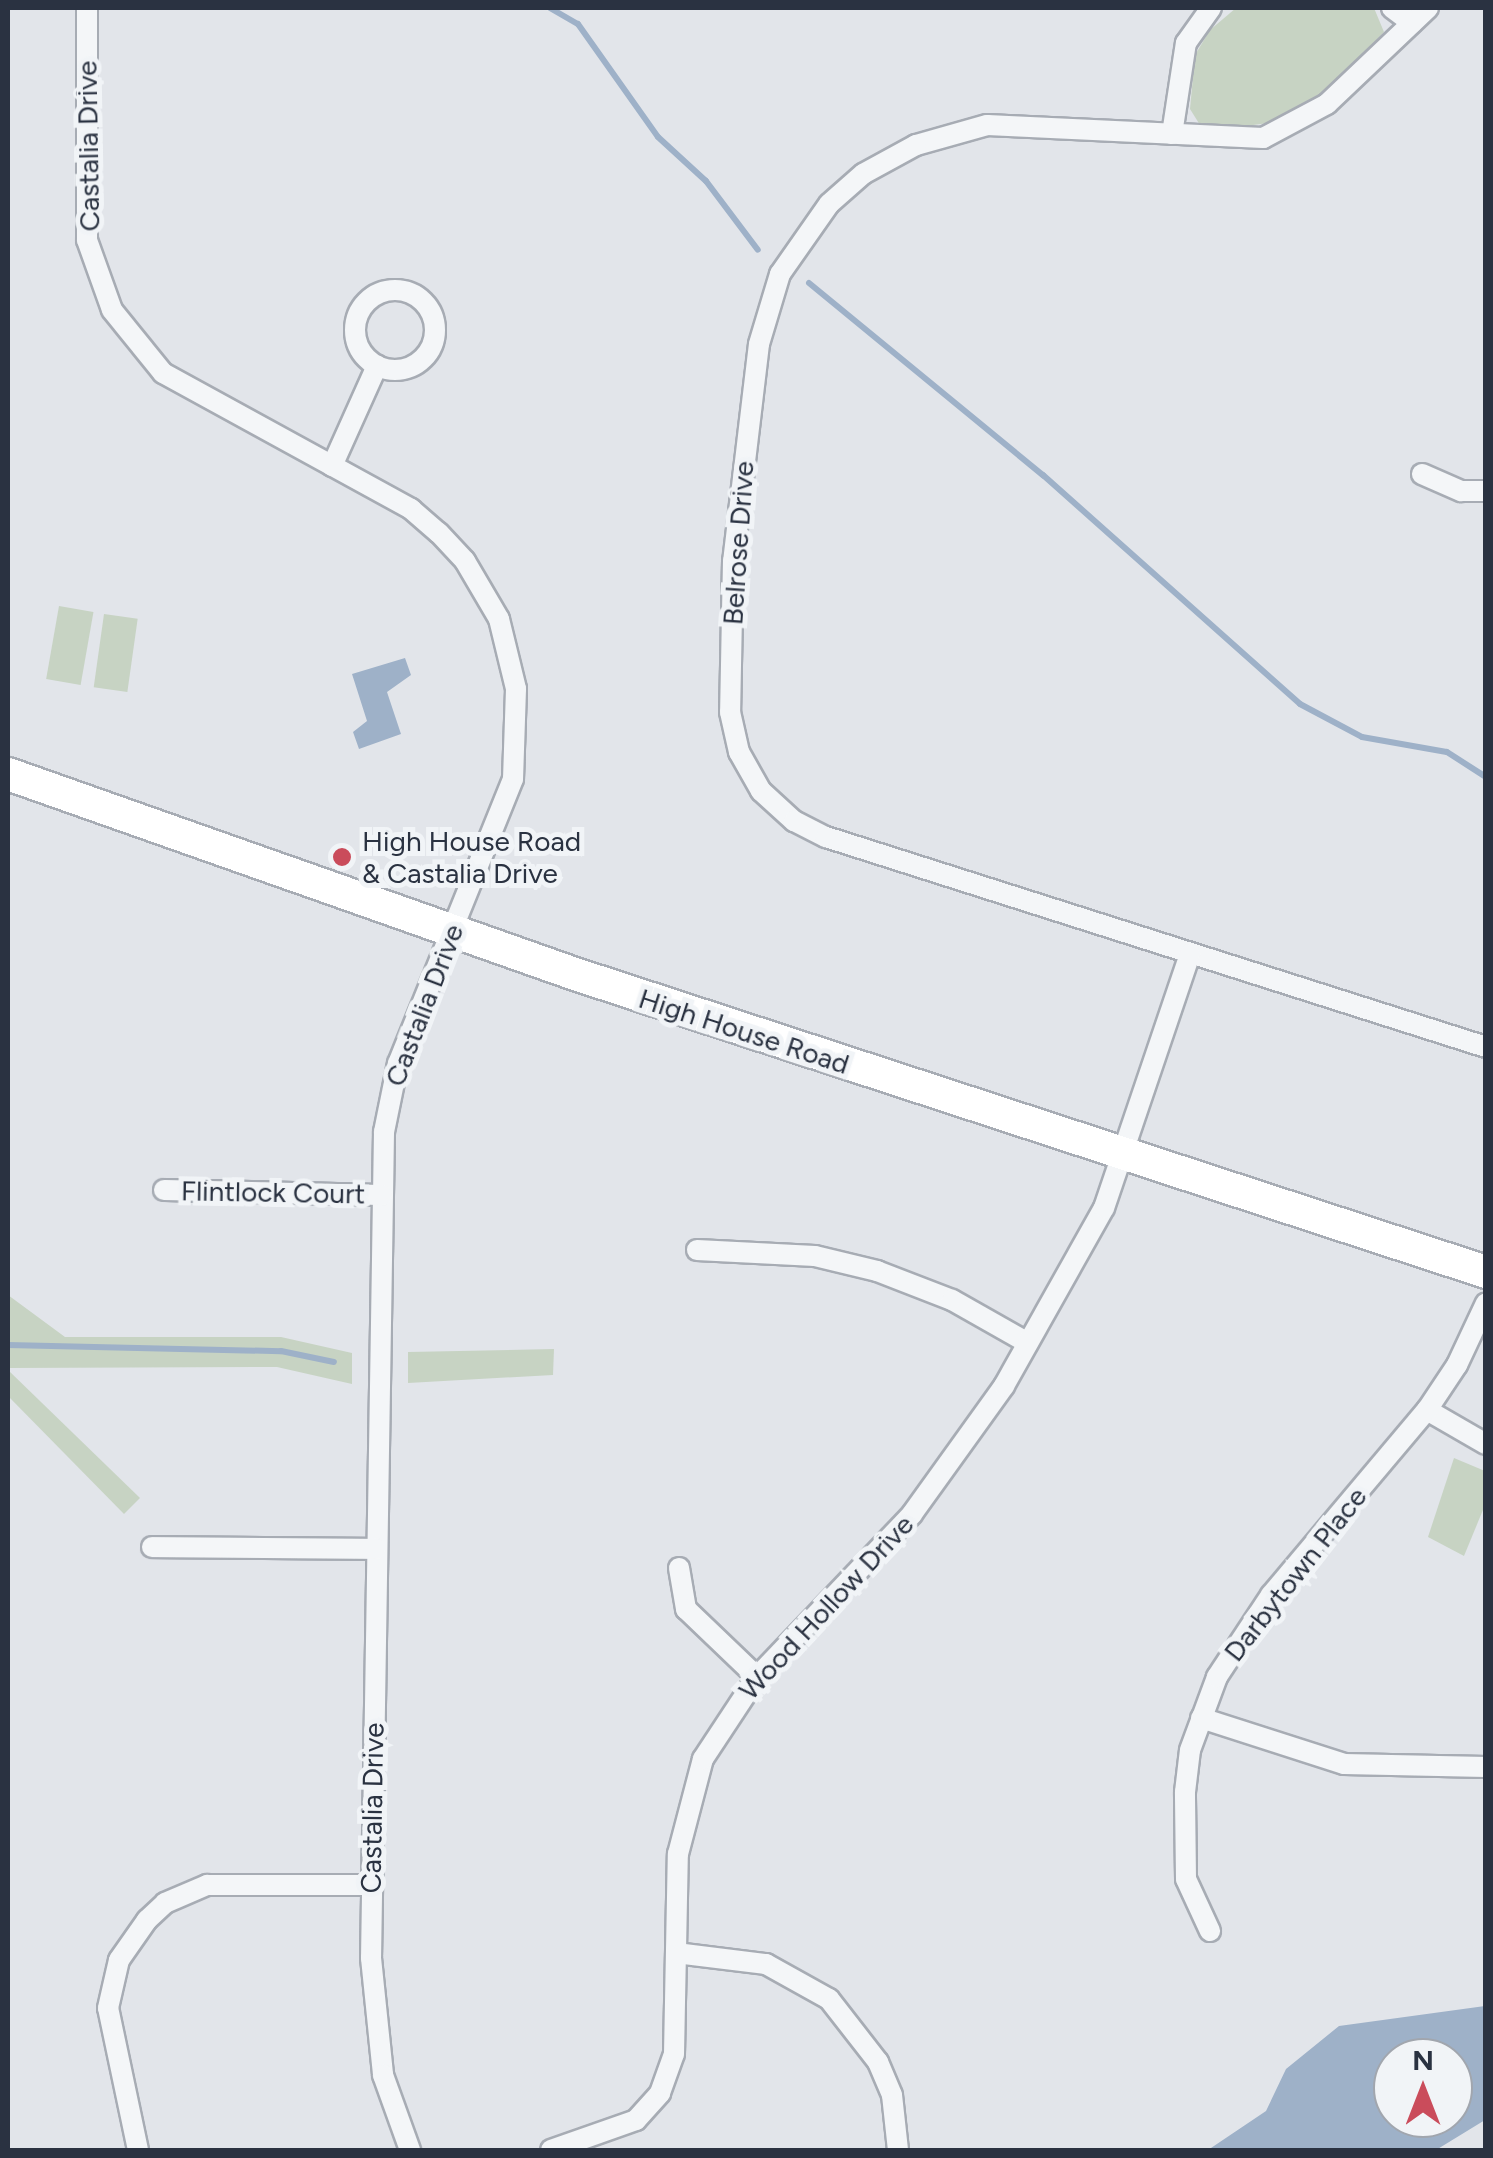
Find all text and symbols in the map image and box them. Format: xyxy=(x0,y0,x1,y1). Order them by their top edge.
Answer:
street label: Castalia Drive xyxy=(70,60,106,232)
street label: Belrose Drive xyxy=(716,460,760,626)
place label: High House Road & Castalia Drive xyxy=(362,824,581,890)
marker: High House Road & Castalia Drive xyxy=(331,846,353,868)
street label: Castalia Drive xyxy=(378,919,470,1091)
street label: High House Road xyxy=(635,981,853,1081)
street label: Flintlock Court xyxy=(181,1174,365,1210)
street label: Darbytown Place xyxy=(1217,1480,1373,1668)
street label: Wood Hollow Drive xyxy=(732,1508,920,1706)
street label: Castalia Drive xyxy=(354,1722,390,1894)
north arrow xyxy=(1373,2038,1473,2138)
text: N xyxy=(1412,2043,1434,2077)

